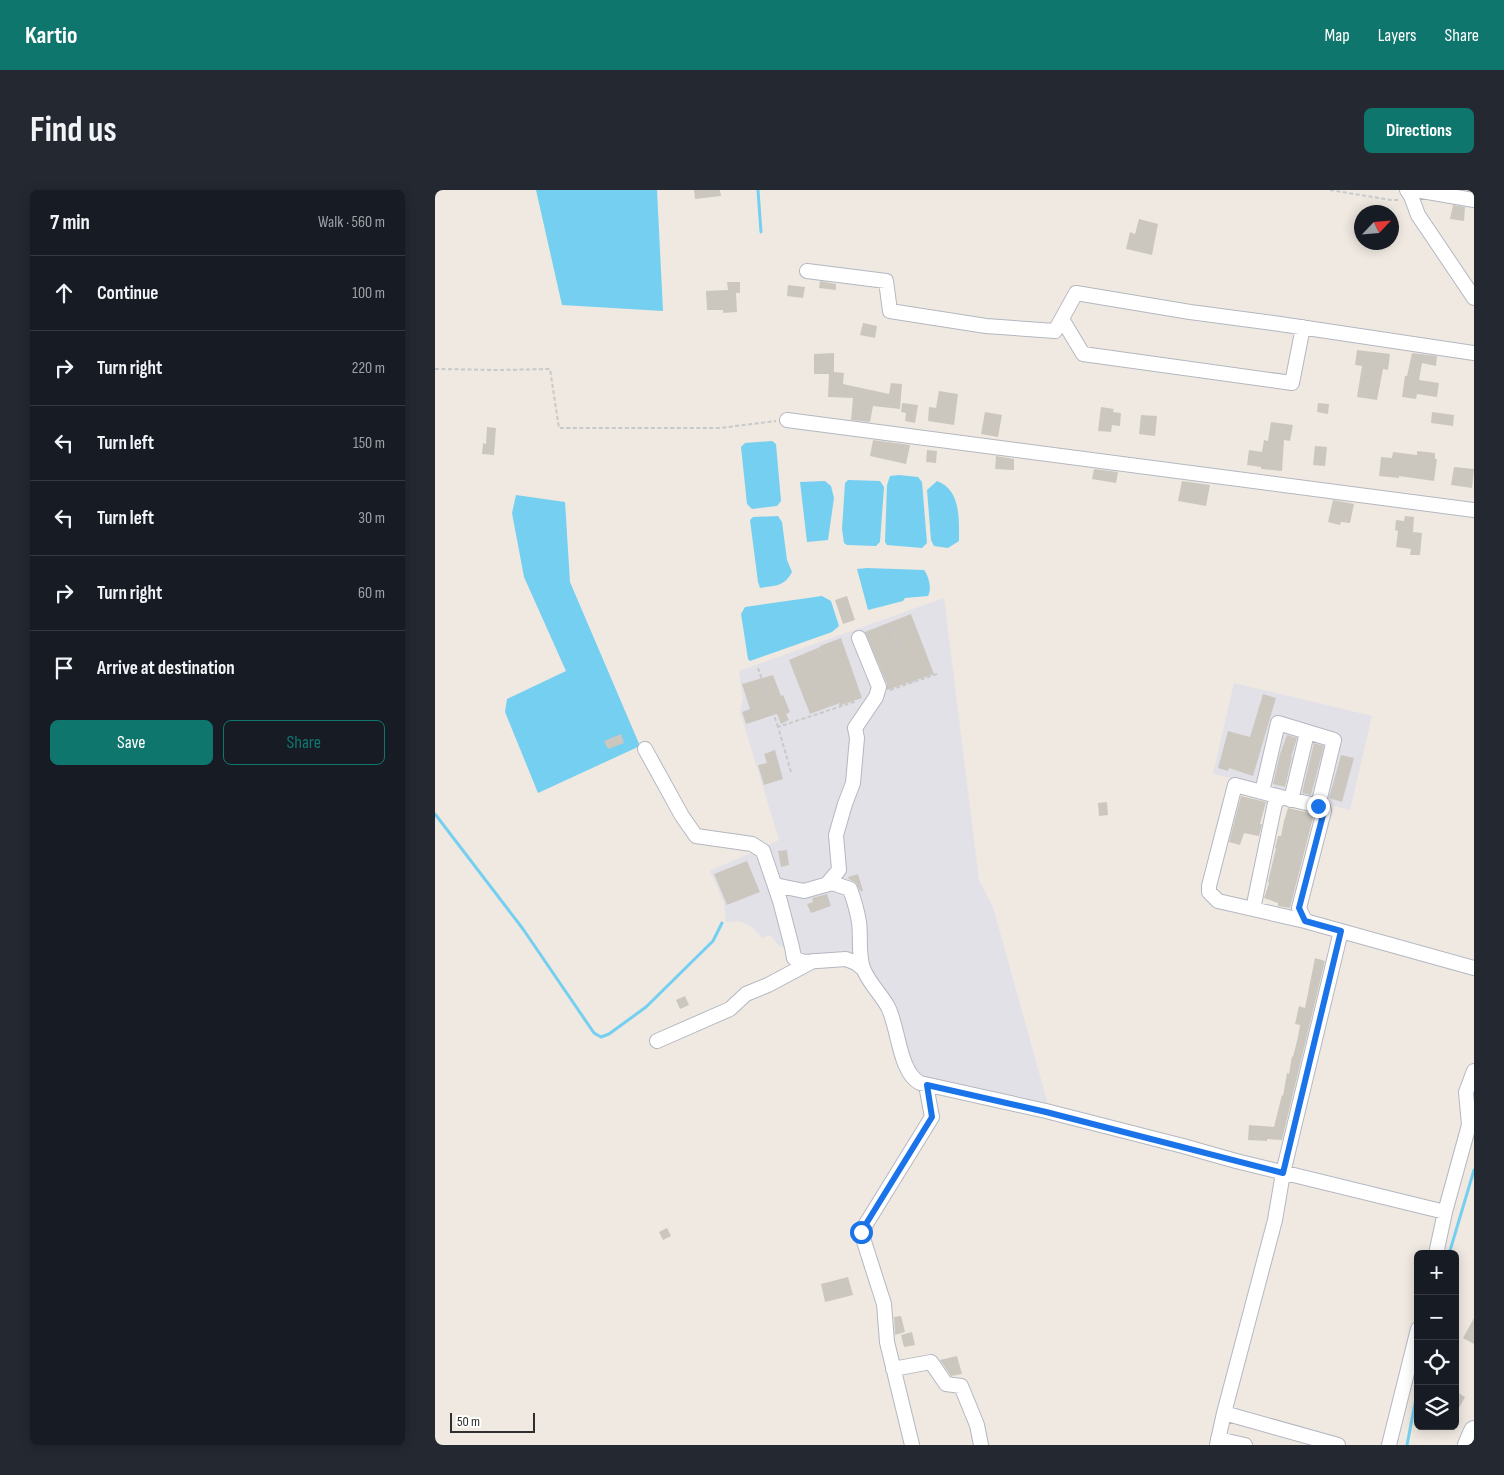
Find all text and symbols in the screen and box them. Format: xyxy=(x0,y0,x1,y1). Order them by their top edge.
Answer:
text: Kartio xyxy=(25,21,77,50)
text: Map xyxy=(1325,25,1350,46)
text: Layers xyxy=(1378,25,1417,46)
text: Share xyxy=(1445,25,1479,46)
button: Directions xyxy=(1364,108,1474,153)
text: Find us xyxy=(30,109,117,152)
north arrow xyxy=(1354,205,1399,250)
text: 7 min xyxy=(50,210,90,235)
text: Walk · 560 m xyxy=(318,213,385,232)
icon: ahead xyxy=(50,279,78,307)
text: Continue xyxy=(97,282,158,305)
text: 100 m xyxy=(352,284,385,303)
icon: right xyxy=(50,354,78,382)
text: Turn right xyxy=(97,357,162,380)
text: 220 m xyxy=(352,359,385,378)
icon: left xyxy=(50,429,78,457)
text: Turn left xyxy=(97,432,154,455)
text: 150 m xyxy=(353,434,385,453)
icon: left xyxy=(50,504,78,532)
text: Turn left xyxy=(97,507,154,530)
text: 30 m xyxy=(358,509,385,528)
icon: right xyxy=(50,579,78,607)
text: Turn right xyxy=(97,582,162,605)
text: 60 m xyxy=(358,584,385,603)
icon: arrive xyxy=(50,654,78,682)
text: Arrive at destination xyxy=(97,657,235,680)
button: Save xyxy=(50,720,213,765)
button: Share xyxy=(223,720,385,765)
route end xyxy=(1307,795,1330,818)
route start xyxy=(850,1221,873,1244)
map controls xyxy=(1414,1250,1459,1430)
button: + xyxy=(1414,1250,1459,1295)
button: − xyxy=(1414,1295,1459,1340)
button: locate xyxy=(1414,1340,1459,1385)
button: layers xyxy=(1414,1385,1459,1430)
scale bar xyxy=(450,1410,535,1433)
text: 50 m xyxy=(457,1413,480,1430)

